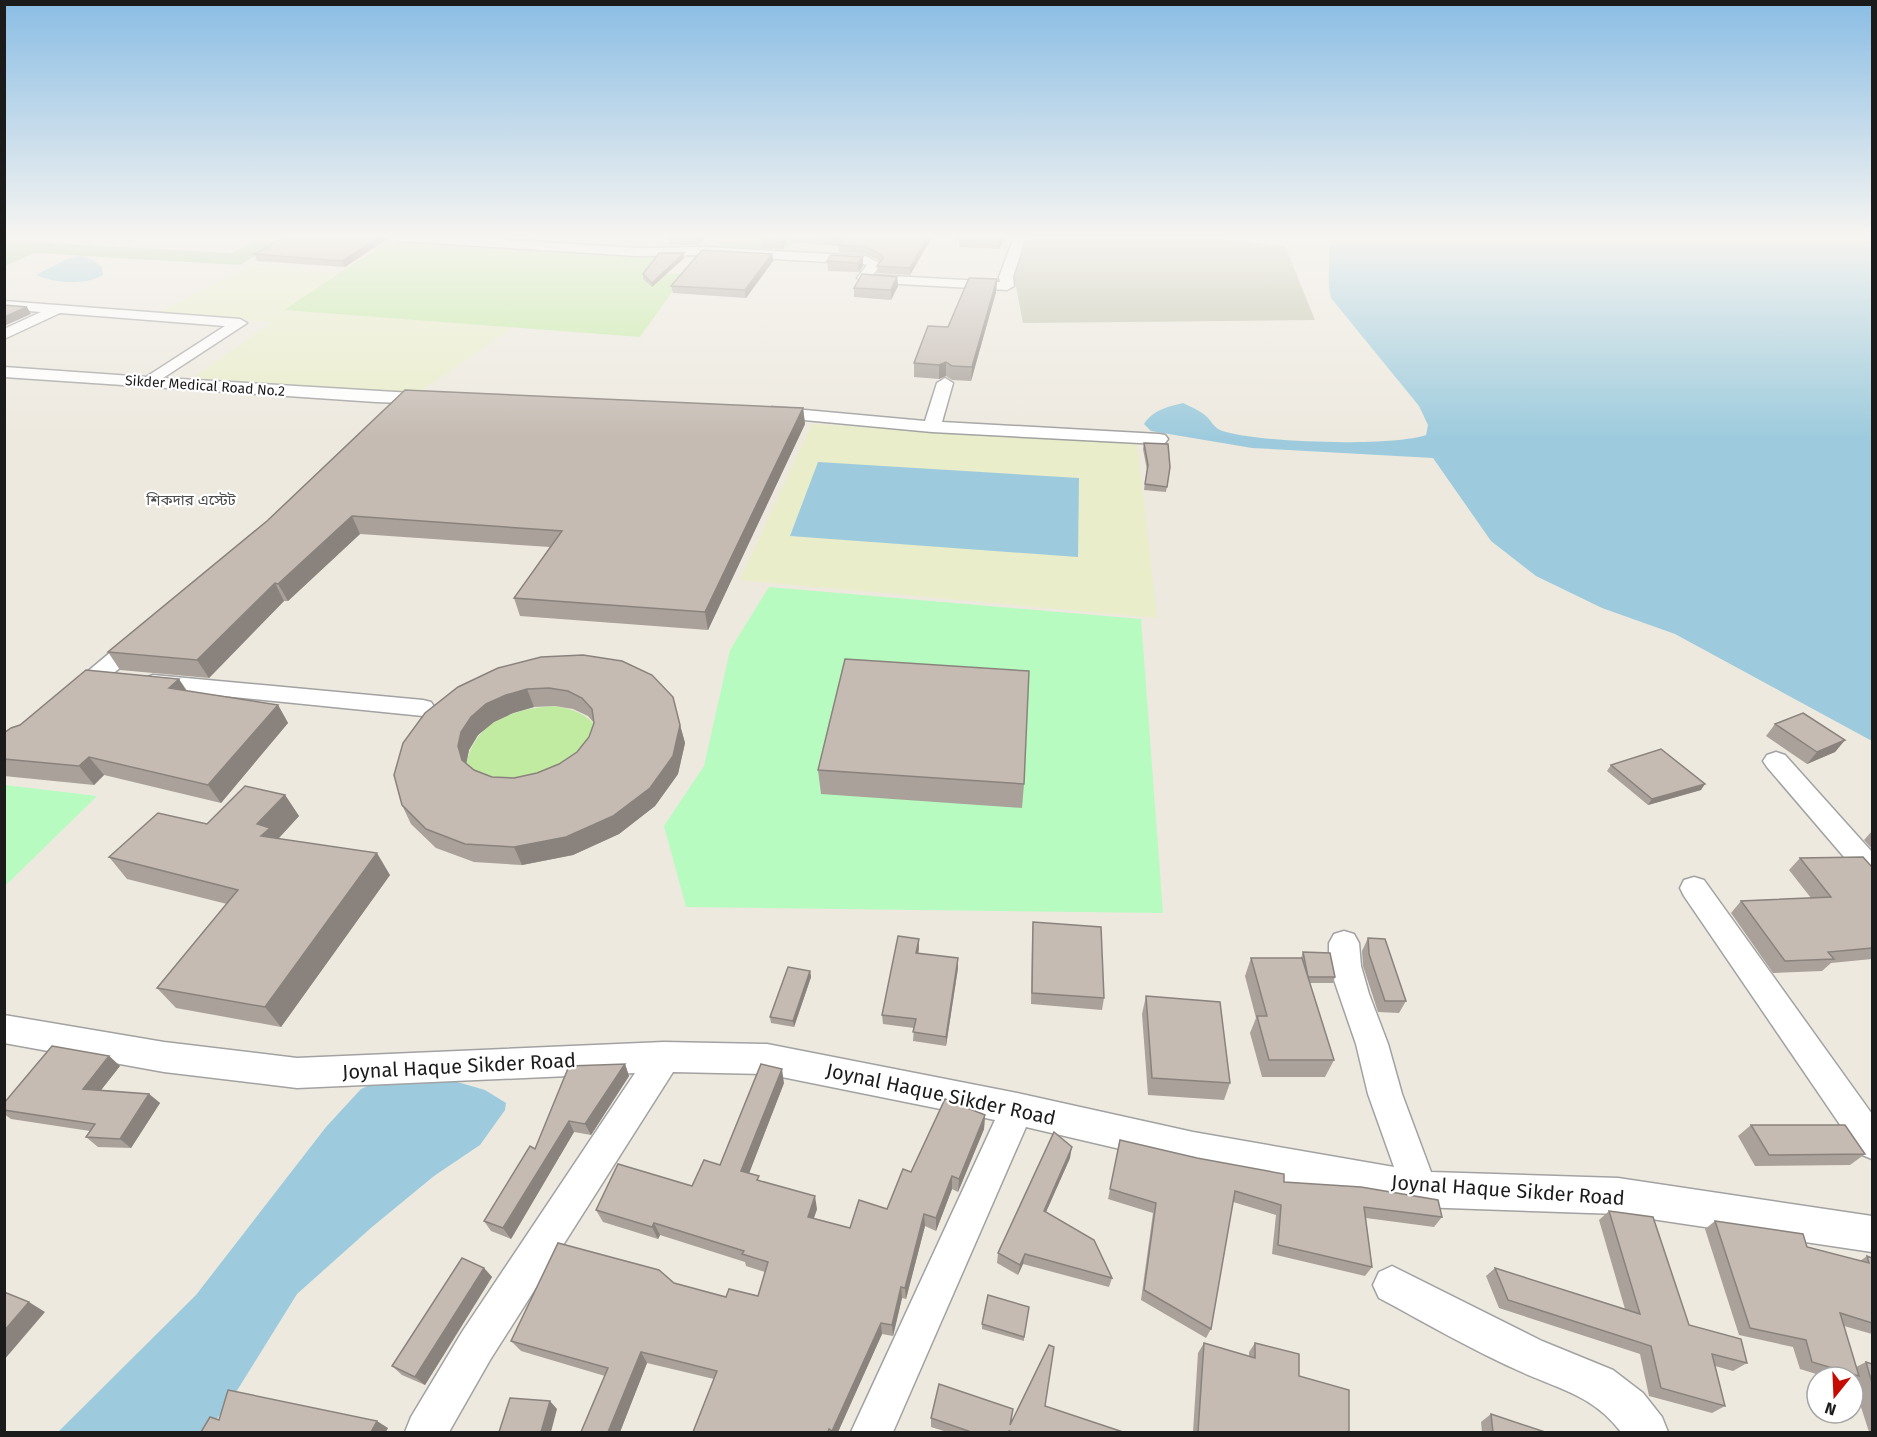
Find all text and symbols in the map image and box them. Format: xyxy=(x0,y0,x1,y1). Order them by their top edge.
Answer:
street label: Sikder Medical Road No.2 xyxy=(124,372,286,400)
district label: শিকদার এস্টেট xyxy=(145,491,237,509)
street label: Joynal Haque Sikder Road xyxy=(342,1048,576,1084)
street label: Joynal Haque Sikder Road xyxy=(824,1058,1058,1130)
street label: Joynal Haque Sikder Road xyxy=(1390,1170,1626,1210)
north arrow xyxy=(1805,1365,1865,1425)
text: N xyxy=(1823,1398,1838,1419)

